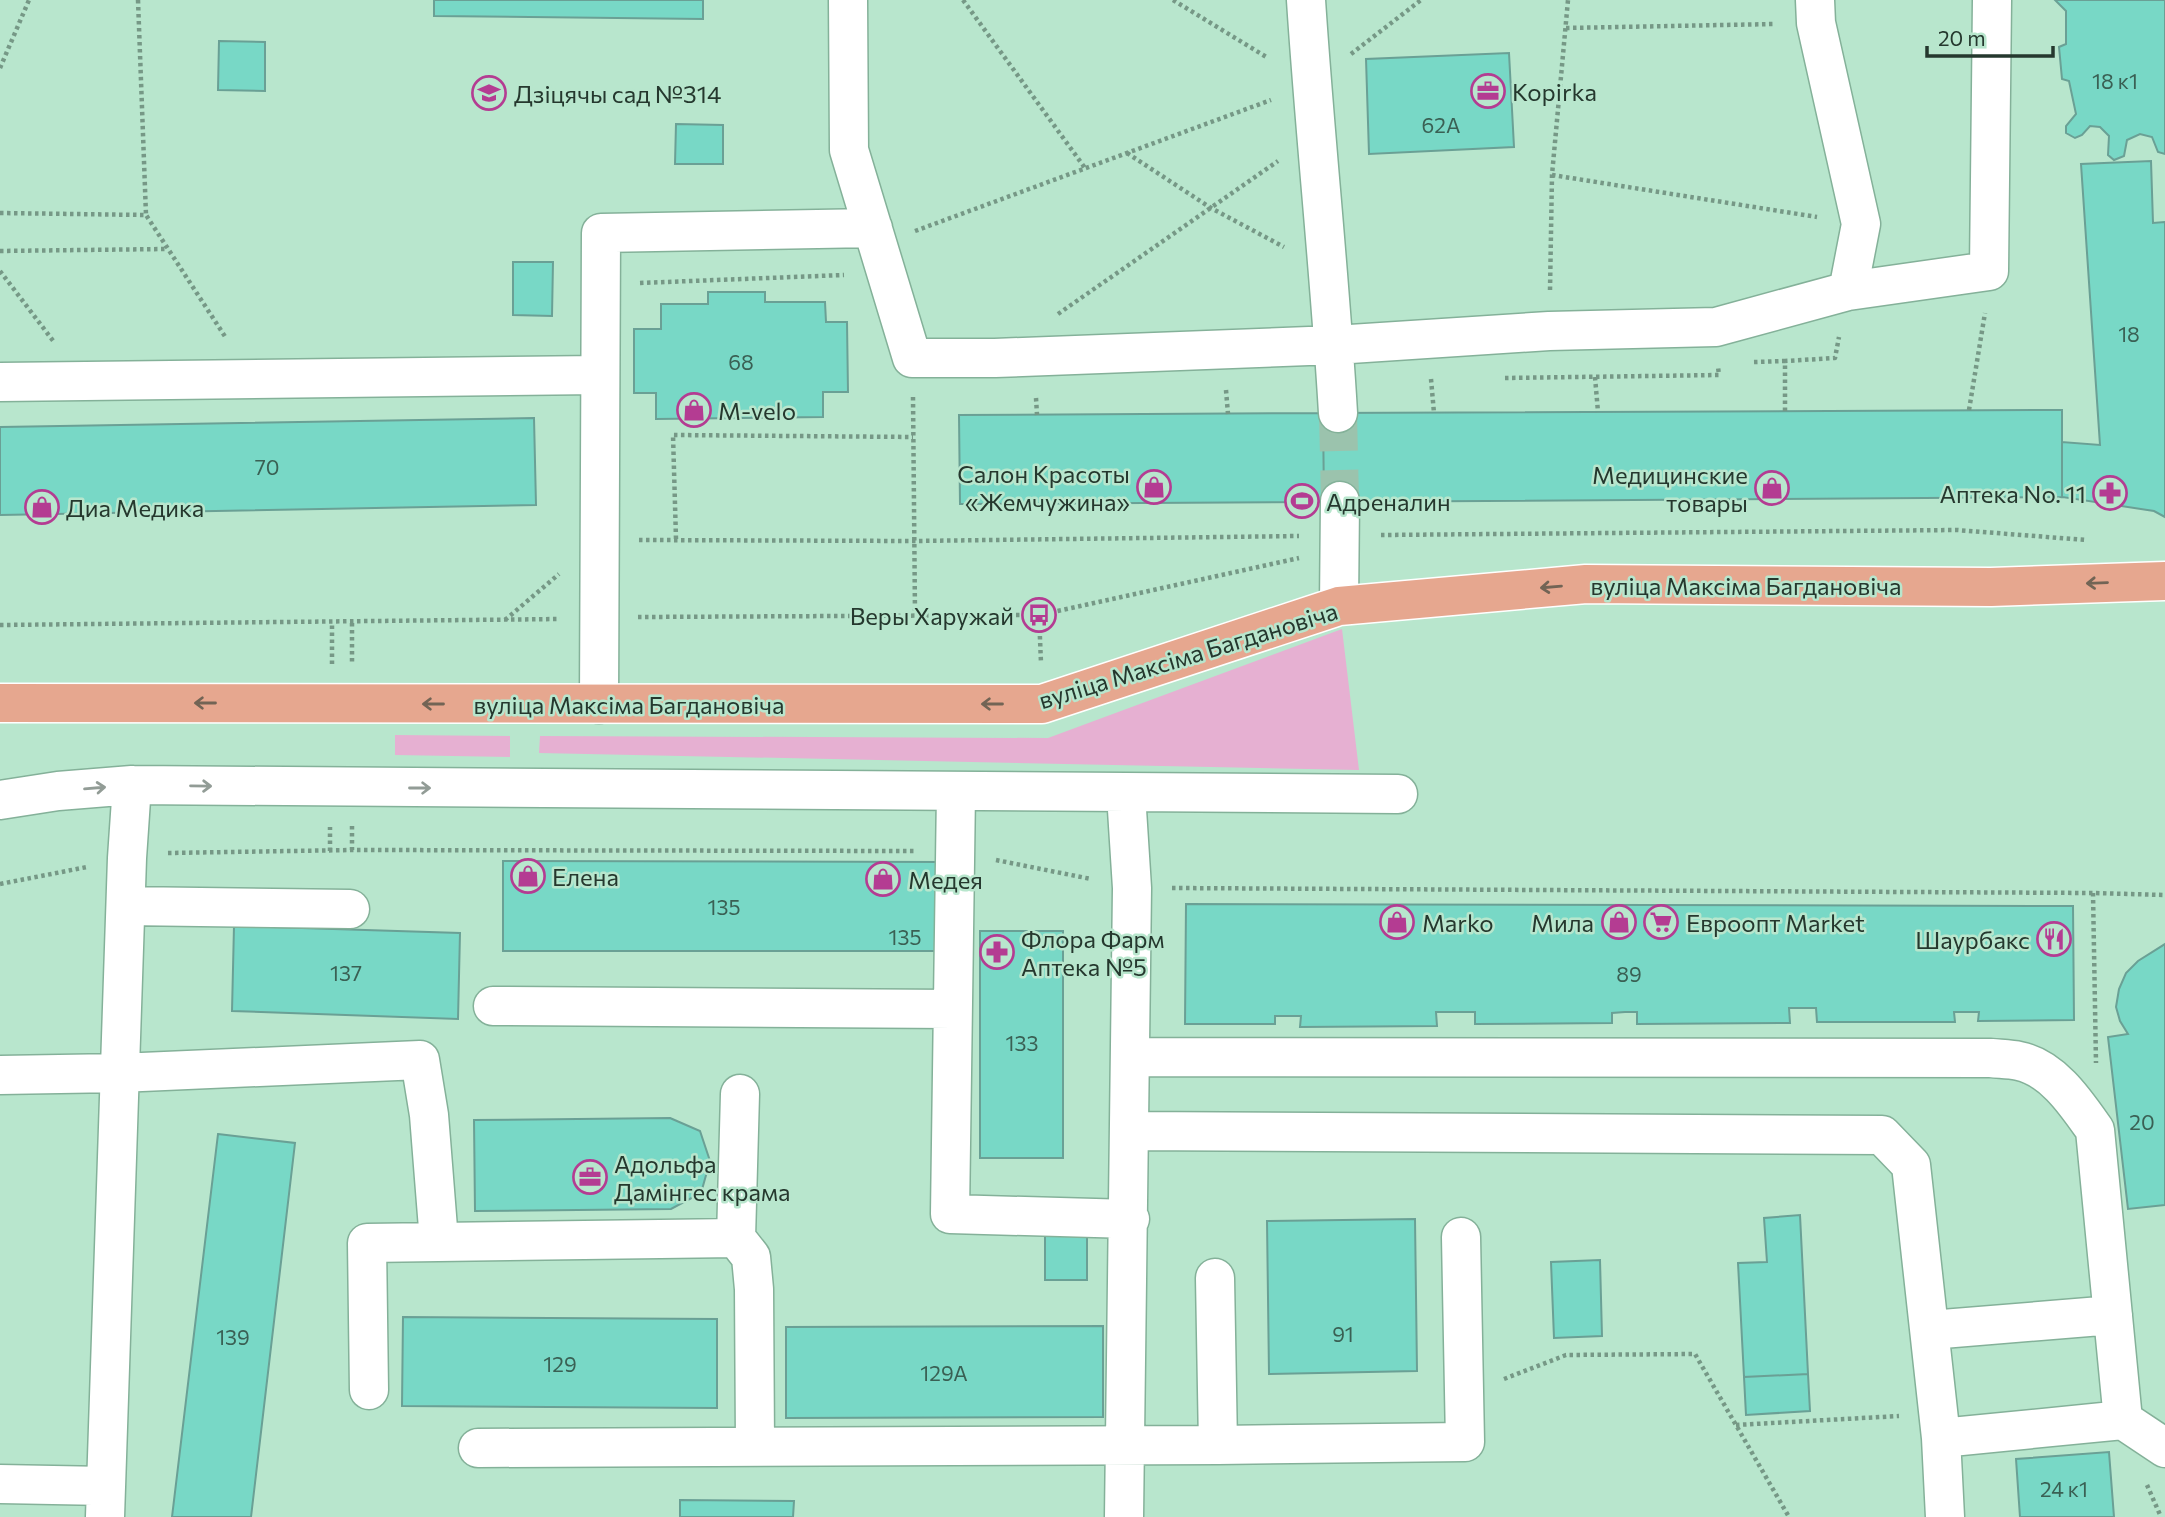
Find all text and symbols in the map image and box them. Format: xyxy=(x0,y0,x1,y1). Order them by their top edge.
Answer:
scale bar xyxy=(1927,14,2053,58)
text: 20 m xyxy=(1938,25,1986,50)
house number: 18 к1 xyxy=(2092,68,2138,93)
office icon: Kopirka xyxy=(1469,72,1507,110)
school or university icon: Дзіцячы сад №314 xyxy=(470,74,508,112)
place label: Kopirka xyxy=(1512,77,1597,106)
place label: Дзіцячы сад №314 xyxy=(514,79,721,108)
house number: 62А xyxy=(1422,112,1460,137)
house number: 18 xyxy=(2118,321,2140,346)
house number: 68 xyxy=(728,349,754,374)
shop icon: M-velo xyxy=(675,391,713,429)
place label: M-velo xyxy=(718,396,796,425)
house number: 70 xyxy=(255,454,279,479)
place label: Салон Красоты «Жемчужина» xyxy=(957,459,1130,516)
place label: Медицинские товары xyxy=(1592,460,1748,517)
shop icon: Салон Красоты «Жемчужина» xyxy=(1135,468,1173,506)
shop icon: Медицинские товары xyxy=(1753,469,1791,507)
pharmacy icon: Аптека No. 11 xyxy=(2091,474,2129,512)
place label: Аптека No. 11 xyxy=(1939,479,2086,508)
sports icon: Адреналин xyxy=(1283,482,1321,520)
place label: Адреналин xyxy=(1326,487,1451,516)
shop icon: Диа Медика xyxy=(23,488,61,526)
place label: Диа Медика xyxy=(66,493,204,522)
street label: вуліца Максіма Багдановіча xyxy=(1590,571,1902,600)
one-way arrow xyxy=(2086,576,2109,590)
one-way arrow xyxy=(1540,581,1563,594)
bus stop icon: Веры Харужай xyxy=(1020,596,1058,634)
street label: вуліца Максіма Багдановіча xyxy=(1035,596,1341,714)
place label: Веры Харужай xyxy=(850,601,1014,630)
street label: вуліца Максіма Багдановіча xyxy=(473,690,785,719)
one-way arrow xyxy=(194,696,217,710)
one-way arrow xyxy=(421,697,444,711)
one-way arrow xyxy=(981,697,1004,711)
one-way arrow xyxy=(189,779,212,792)
one-way arrow xyxy=(84,781,106,794)
one-way arrow xyxy=(409,781,432,795)
shop icon: Елена xyxy=(509,857,547,895)
shop icon: Медея xyxy=(864,860,902,898)
place label: Елена xyxy=(552,862,619,891)
place label: Медея xyxy=(908,865,983,894)
house number: 135 xyxy=(707,894,741,919)
shop icon: Marko xyxy=(1378,903,1416,941)
shop icon: Мила xyxy=(1600,903,1638,941)
supermarket icon: Евроопт Market xyxy=(1642,903,1680,941)
place label: Marko xyxy=(1422,908,1494,937)
place label: Мила xyxy=(1531,908,1594,937)
place label: Евроопт Market xyxy=(1686,908,1865,937)
restaurant icon: Шаурбакс xyxy=(2035,920,2073,958)
house number: 135 xyxy=(888,924,922,949)
place label: Флора Фарм Аптека №5 xyxy=(1021,924,1165,981)
place label: Шаурбакс xyxy=(1915,925,2030,954)
pharmacy icon: Флора Фарм Аптека №5 xyxy=(978,933,1016,971)
house number: 137 xyxy=(330,960,362,985)
house number: 89 xyxy=(1616,961,1642,986)
house number: 133 xyxy=(1006,1030,1038,1055)
house number: 20 xyxy=(2129,1109,2155,1134)
place label: Адольфа Дамінгес крама xyxy=(614,1149,791,1206)
office icon: Адольфа Дамінгес крама xyxy=(571,1158,609,1196)
house number: 91 xyxy=(1332,1321,1354,1346)
house number: 139 xyxy=(216,1324,250,1349)
house number: 129 xyxy=(543,1351,577,1376)
house number: 129А xyxy=(920,1360,968,1385)
house number: 24 к1 xyxy=(2040,1476,2088,1501)

